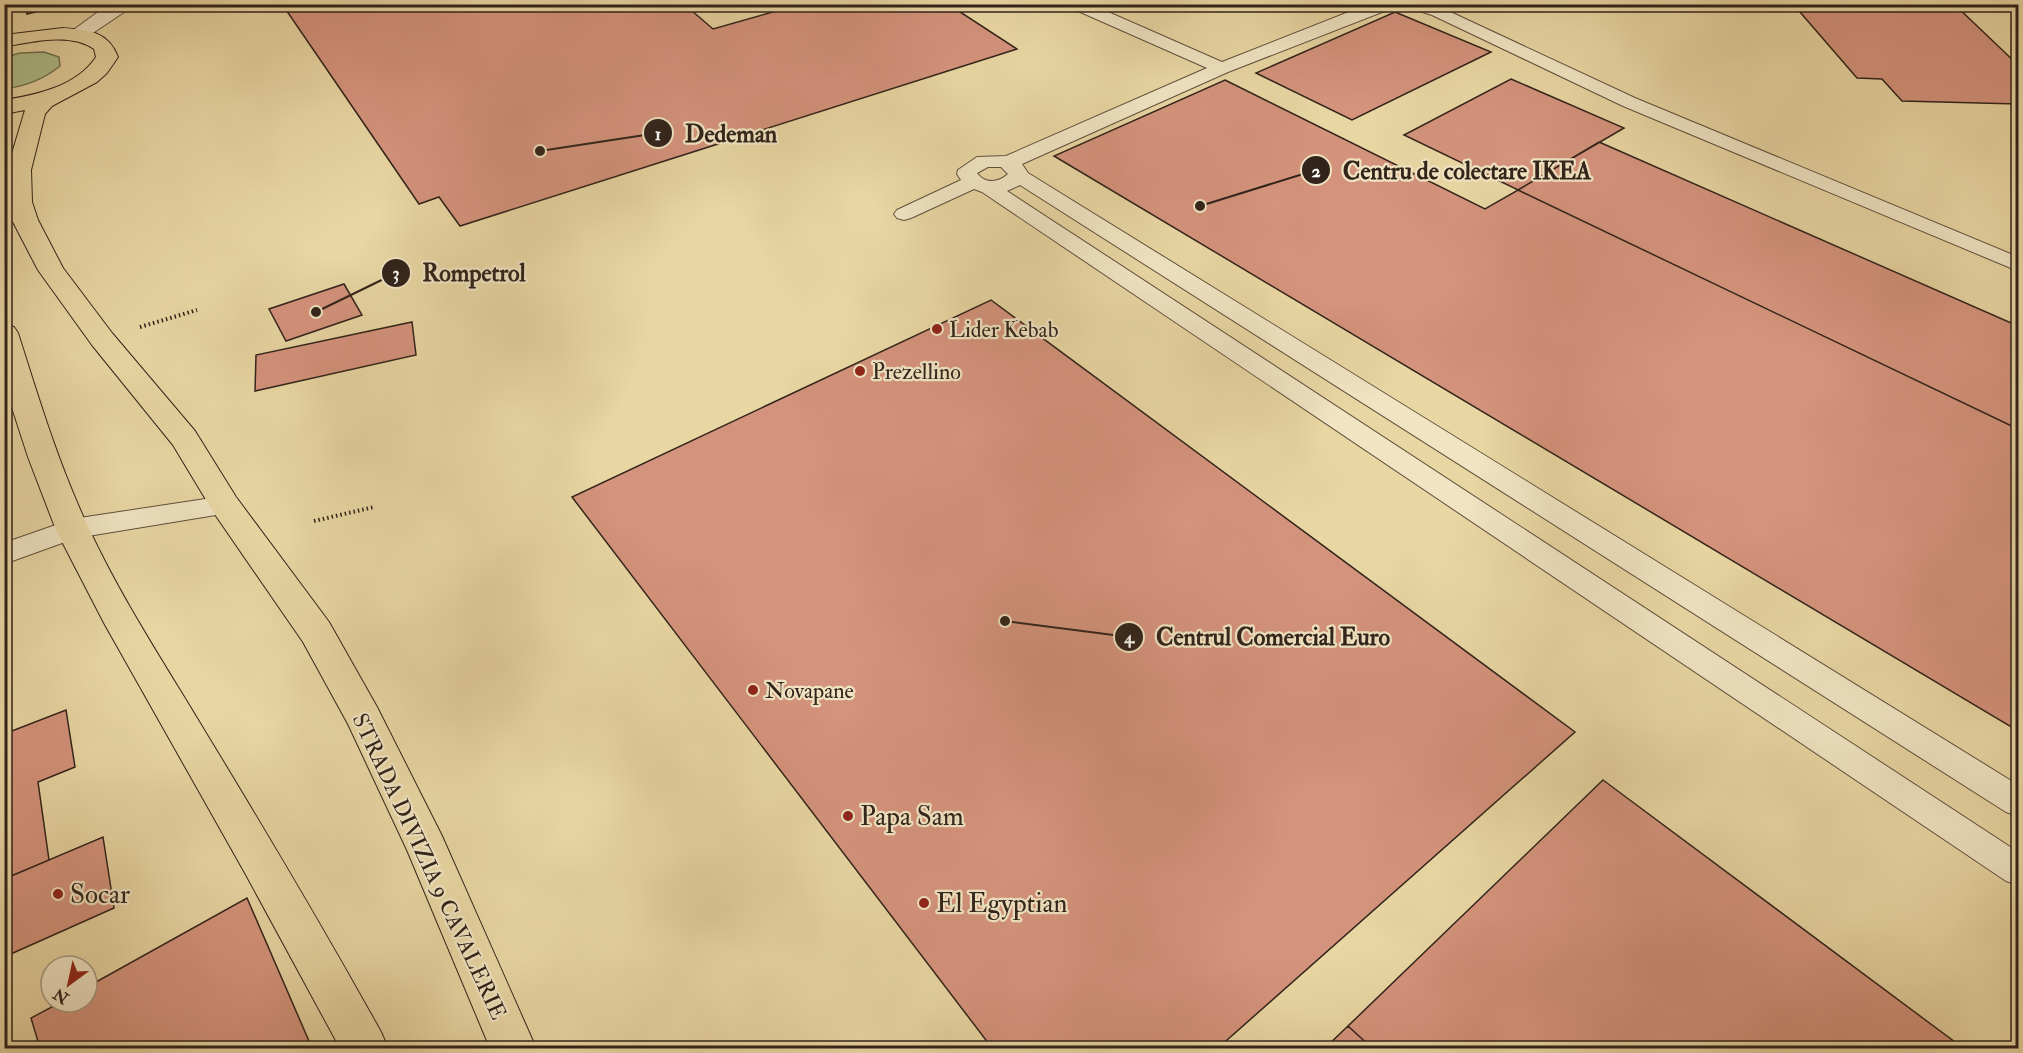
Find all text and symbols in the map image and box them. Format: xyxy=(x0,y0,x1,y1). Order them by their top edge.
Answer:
callout: Dedeman xyxy=(643,112,789,154)
text: Dedeman xyxy=(685,119,778,150)
text: 1 xyxy=(655,123,661,146)
callout: Centru de colectare IKEA xyxy=(1301,149,1603,191)
text: Centru de colectare IKEA xyxy=(1343,156,1592,187)
text: 2 xyxy=(1311,160,1321,183)
callout: Rompetrol xyxy=(381,252,538,294)
text: Rompetrol xyxy=(422,258,527,289)
text: 3 xyxy=(393,262,400,285)
place label: Lider Kebab xyxy=(949,316,1059,344)
marker: Lider Kebab xyxy=(930,322,944,336)
place label: Prezellino xyxy=(872,358,961,386)
marker: Prezellino xyxy=(853,364,867,378)
callout: Centrul Comercial Euro xyxy=(1114,616,1402,658)
text: Centrul Comercial Euro xyxy=(1156,622,1390,653)
text: 4 xyxy=(1123,626,1135,649)
place label: Novapane xyxy=(765,677,854,706)
marker: Novapane xyxy=(746,683,760,697)
street label: STRADA DIVIZIA 9 CAVALERIE xyxy=(346,709,513,1024)
place label: Papa Sam xyxy=(860,800,964,834)
marker: Papa Sam xyxy=(841,809,855,823)
place label: Socar xyxy=(70,878,130,911)
marker: Socar xyxy=(51,887,65,901)
place label: El Egyptian xyxy=(936,887,1068,921)
marker: El Egyptian xyxy=(917,896,931,910)
north arrow xyxy=(39,954,99,1014)
text: N xyxy=(49,983,74,1009)

